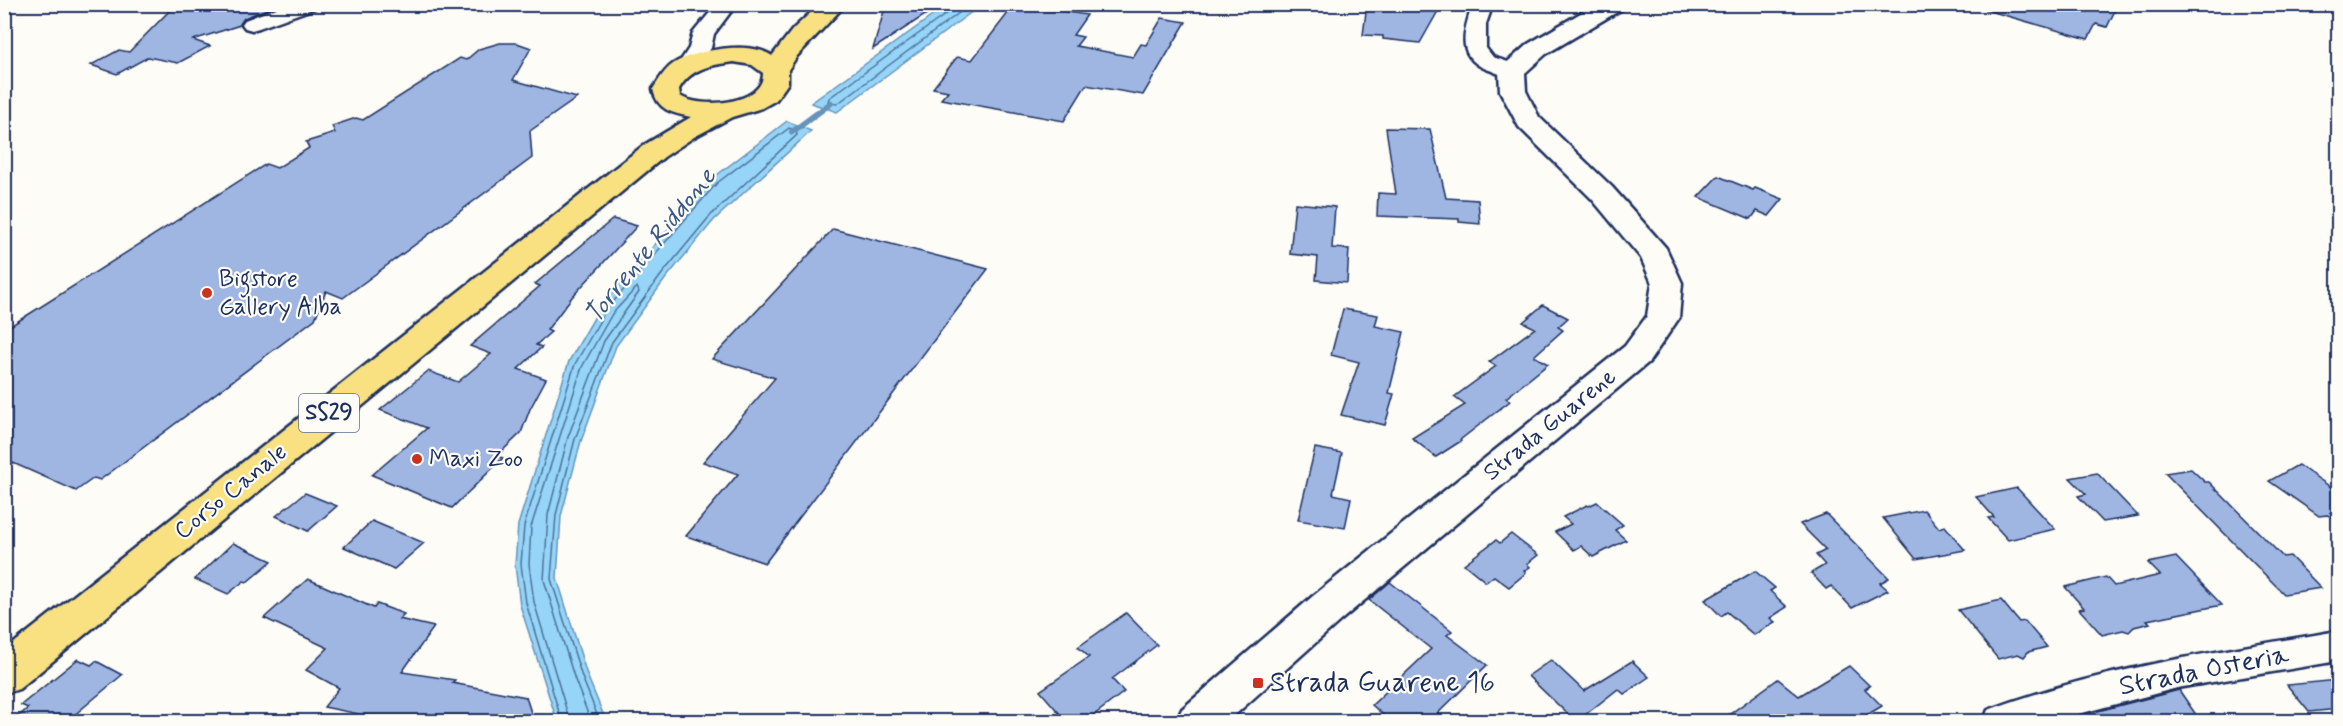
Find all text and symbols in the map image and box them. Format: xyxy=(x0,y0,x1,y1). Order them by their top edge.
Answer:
water label: Torrente Riddone xyxy=(577,160,725,331)
place label: Bigstore Gallery Alba xyxy=(219,264,342,323)
marker: Bigstore Gallery Alba xyxy=(200,286,214,300)
street label: Strada Guarene xyxy=(1477,362,1623,488)
road number: SS29 xyxy=(299,394,359,432)
street label: Corso Canale xyxy=(168,437,294,547)
place label: Maxi Zoo xyxy=(429,444,523,475)
marker: Maxi Zoo xyxy=(410,452,424,466)
street label: Strada Osteria xyxy=(2116,636,2292,706)
place label: Strada Guarene 16 xyxy=(1270,665,1495,702)
marker: Strada Guarene 16 xyxy=(1251,676,1265,690)

